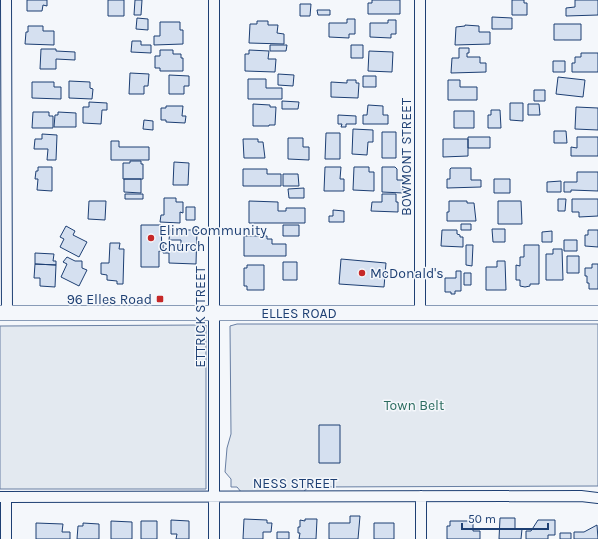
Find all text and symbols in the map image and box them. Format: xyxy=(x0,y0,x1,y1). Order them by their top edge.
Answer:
street label: BOWMONT STREET xyxy=(398,98,415,216)
place label: Elim Community Church xyxy=(159,222,267,255)
marker: Elim Community Church xyxy=(146,233,156,243)
place label: McDonald's xyxy=(370,265,444,282)
street label: ETTRICK STREET xyxy=(192,266,209,368)
marker: McDonald's xyxy=(357,268,367,278)
place label: 96 Elles Road xyxy=(67,291,152,308)
marker: 96 Elles Road xyxy=(155,294,165,304)
street label: ELLES ROAD xyxy=(261,305,337,322)
park label: Town Belt xyxy=(384,397,444,414)
street label: NESS STREET xyxy=(253,475,337,492)
scale bar xyxy=(462,505,548,531)
text: 50 m xyxy=(468,512,496,526)

